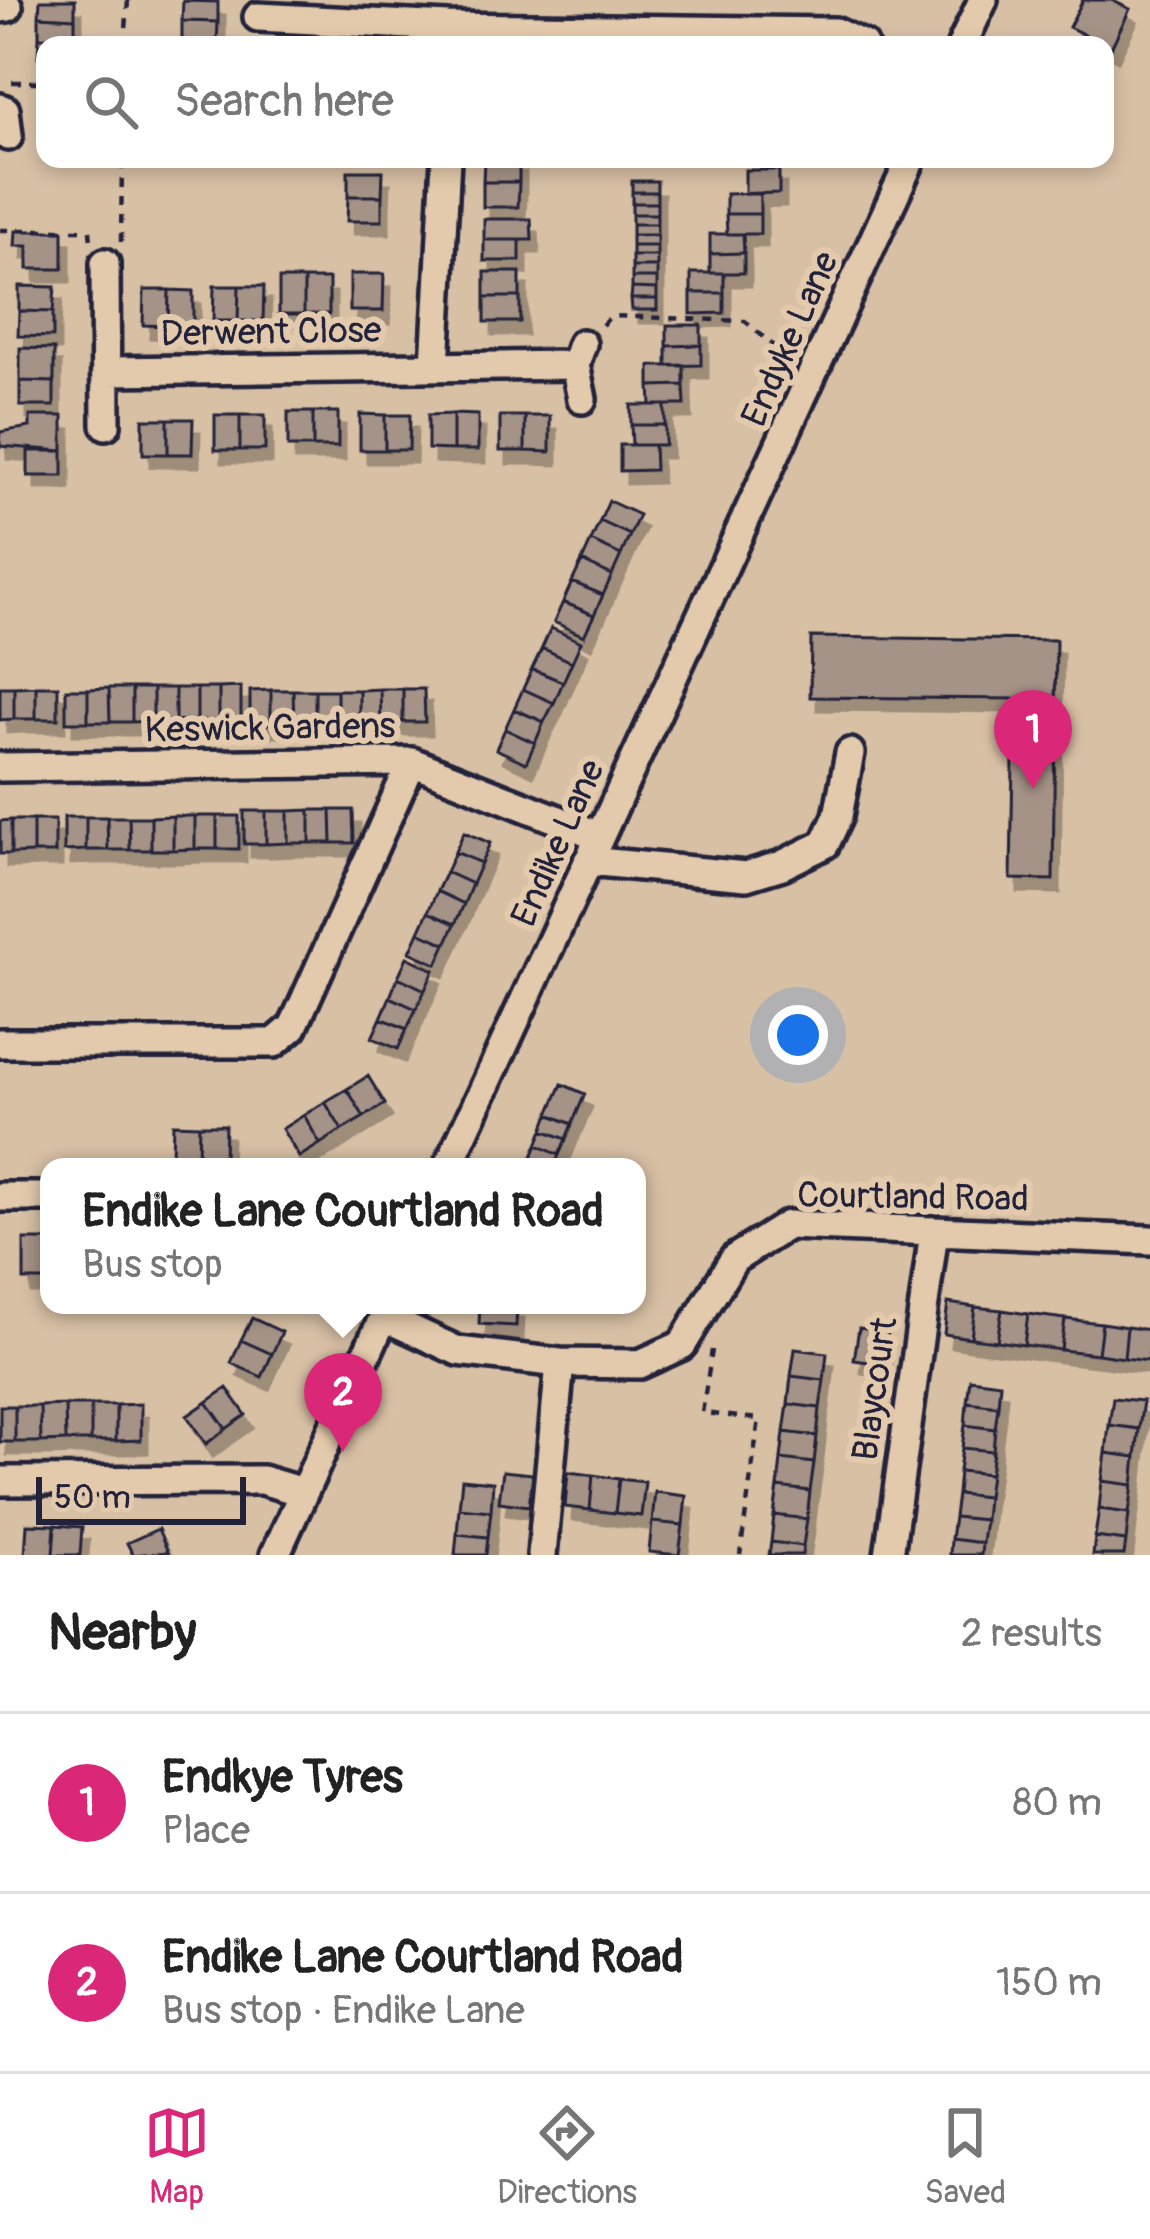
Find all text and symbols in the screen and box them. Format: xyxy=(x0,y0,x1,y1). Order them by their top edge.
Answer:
search box xyxy=(36,36,1114,168)
icon: search xyxy=(78,69,144,135)
text: Search here xyxy=(174,74,394,130)
street label: Endyke Lane xyxy=(731,244,849,433)
street label: Derwent Close xyxy=(160,308,382,356)
pin: 1 xyxy=(994,690,1072,789)
street label: Keswick Gardens xyxy=(144,703,396,753)
street label: Endike Lane xyxy=(501,752,615,933)
your location xyxy=(768,1005,828,1065)
popup xyxy=(40,1158,646,1314)
street label: Courtland Road xyxy=(797,1172,1029,1222)
text: Endike Lane Courtland Road xyxy=(82,1184,604,1240)
text: Bus stop xyxy=(82,1240,223,1289)
street label: Blaycourt xyxy=(843,1314,907,1464)
pin: 2 xyxy=(304,1353,382,1452)
scale bar xyxy=(36,1471,246,1524)
text: 50 m xyxy=(54,1477,131,1518)
text: Nearby xyxy=(48,1601,196,1665)
text: 2 results xyxy=(961,1609,1102,1658)
text: Endkye Tyres xyxy=(162,1750,403,1806)
text: 1 xyxy=(79,1778,95,1827)
text: 80 m xyxy=(1013,1778,1102,1827)
text: Place xyxy=(162,1806,250,1855)
text: Endike Lane Courtland Road xyxy=(162,1930,684,1986)
text: 2 xyxy=(76,1958,98,2007)
text: 150 m xyxy=(996,1958,1102,2007)
text: Bus stop · Endike Lane xyxy=(162,1986,525,2035)
tab: Map xyxy=(144,2100,210,2213)
tab: Directions xyxy=(497,2100,637,2213)
tab: Saved xyxy=(924,2100,1006,2213)

